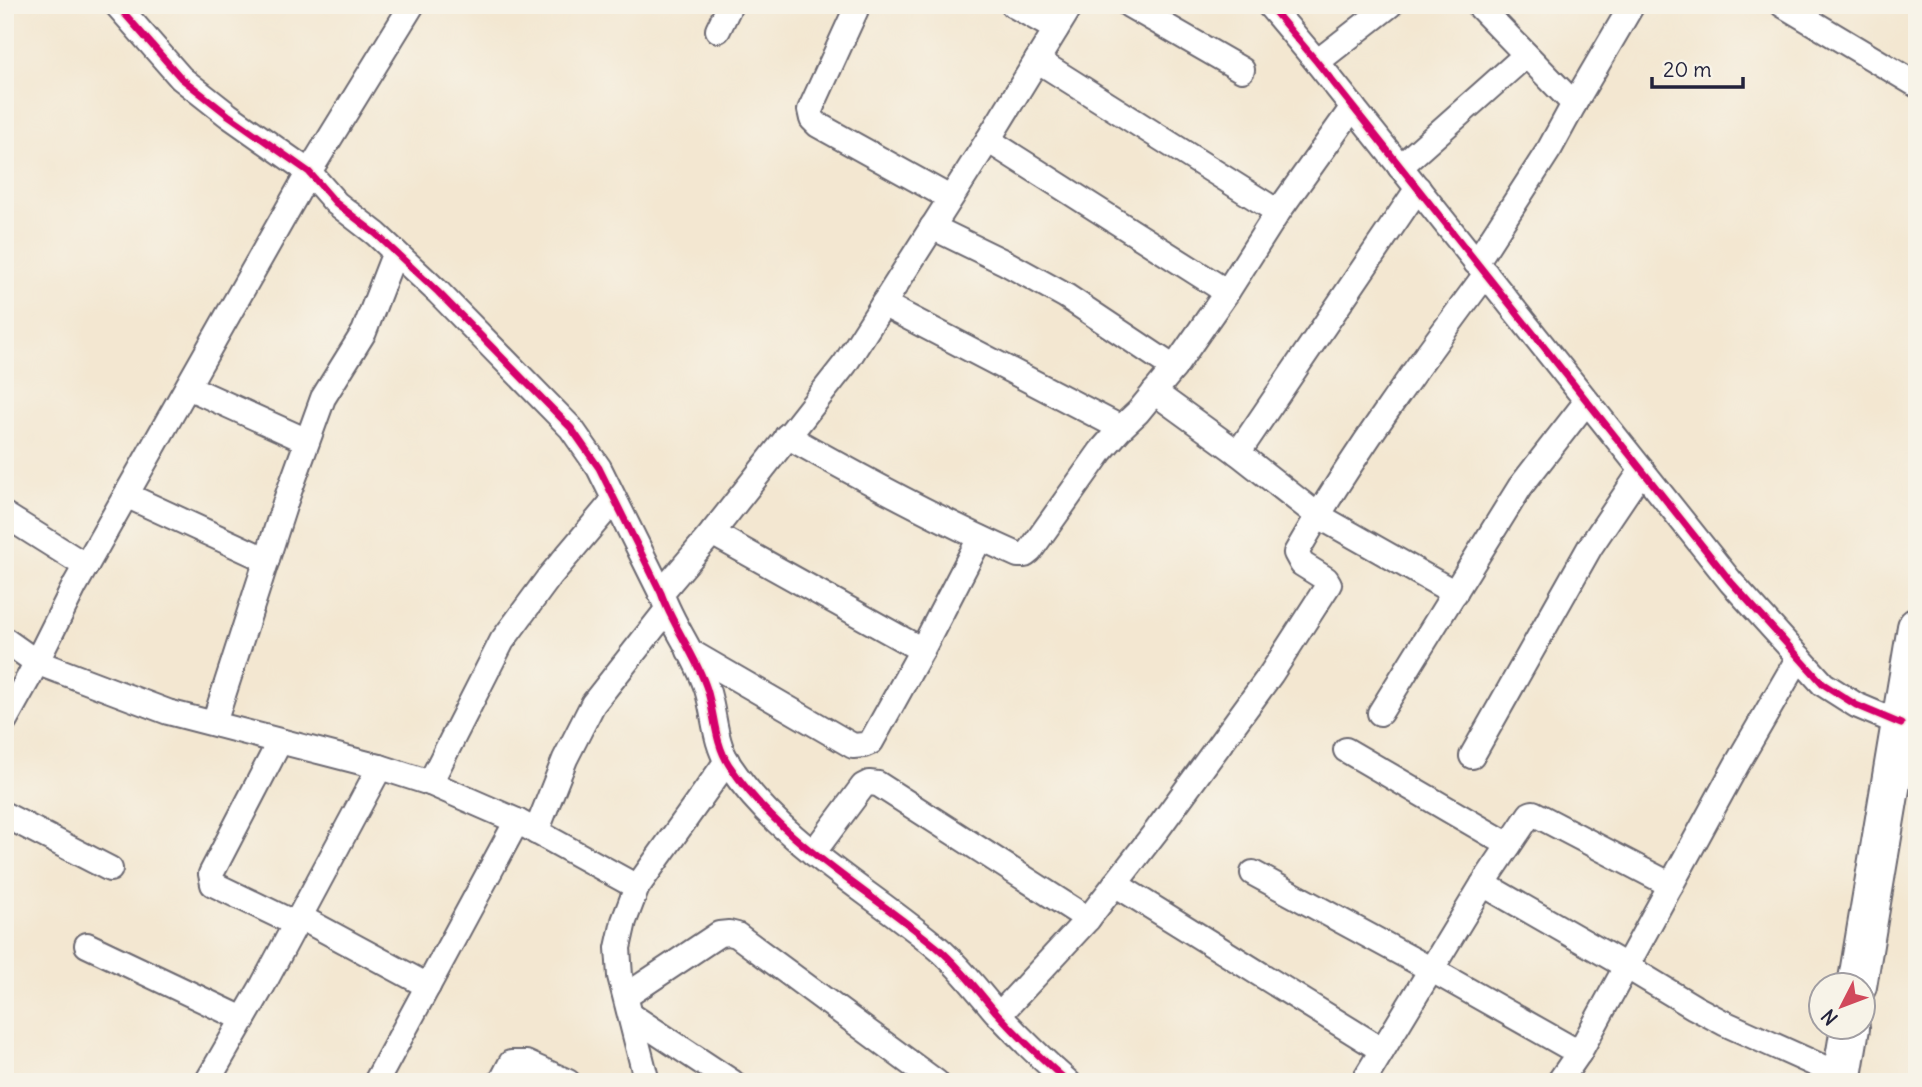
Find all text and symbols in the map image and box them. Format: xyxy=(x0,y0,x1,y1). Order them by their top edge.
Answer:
scale bar xyxy=(1652,46,1744,90)
text: 20 m xyxy=(1663,56,1712,83)
north arrow xyxy=(1806,972,1876,1042)
text: N xyxy=(1816,1004,1843,1030)

